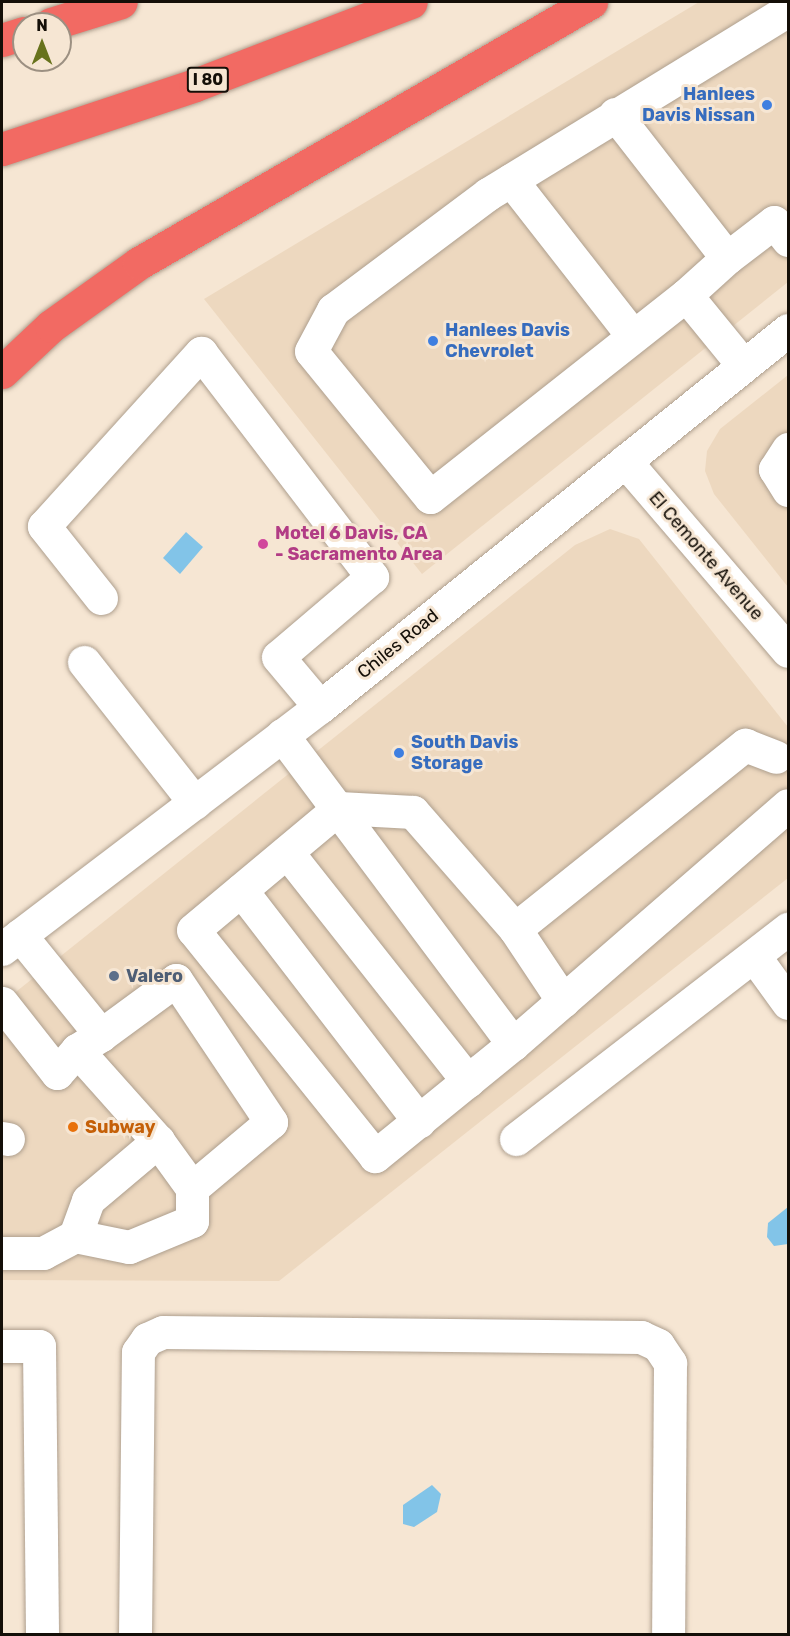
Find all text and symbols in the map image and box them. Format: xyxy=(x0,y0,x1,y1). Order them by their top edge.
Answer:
north arrow xyxy=(12,12,72,72)
text: N xyxy=(36,16,48,35)
road number: I 80 xyxy=(186,67,230,93)
place label: Hanlees Davis Nissan xyxy=(642,84,755,127)
marker: Hanlees Davis Nissan xyxy=(760,98,774,112)
place label: Hanlees Davis Chevrolet xyxy=(445,320,570,362)
marker: Hanlees Davis Chevrolet xyxy=(426,334,440,348)
street label: El Cemonte Avenue xyxy=(644,487,768,625)
place label: Motel 6 Davis, CA - Sacramento Area xyxy=(275,523,443,566)
marker: Motel 6 Davis, CA - Sacramento Area xyxy=(256,537,270,551)
street label: Chiles Road xyxy=(353,605,443,683)
place label: South Davis Storage xyxy=(411,732,518,774)
marker: South Davis Storage xyxy=(392,746,406,760)
place label: Valero xyxy=(126,965,183,987)
marker: Valero xyxy=(107,969,121,983)
place label: Subway xyxy=(85,1116,155,1138)
marker: Subway xyxy=(66,1120,80,1134)

